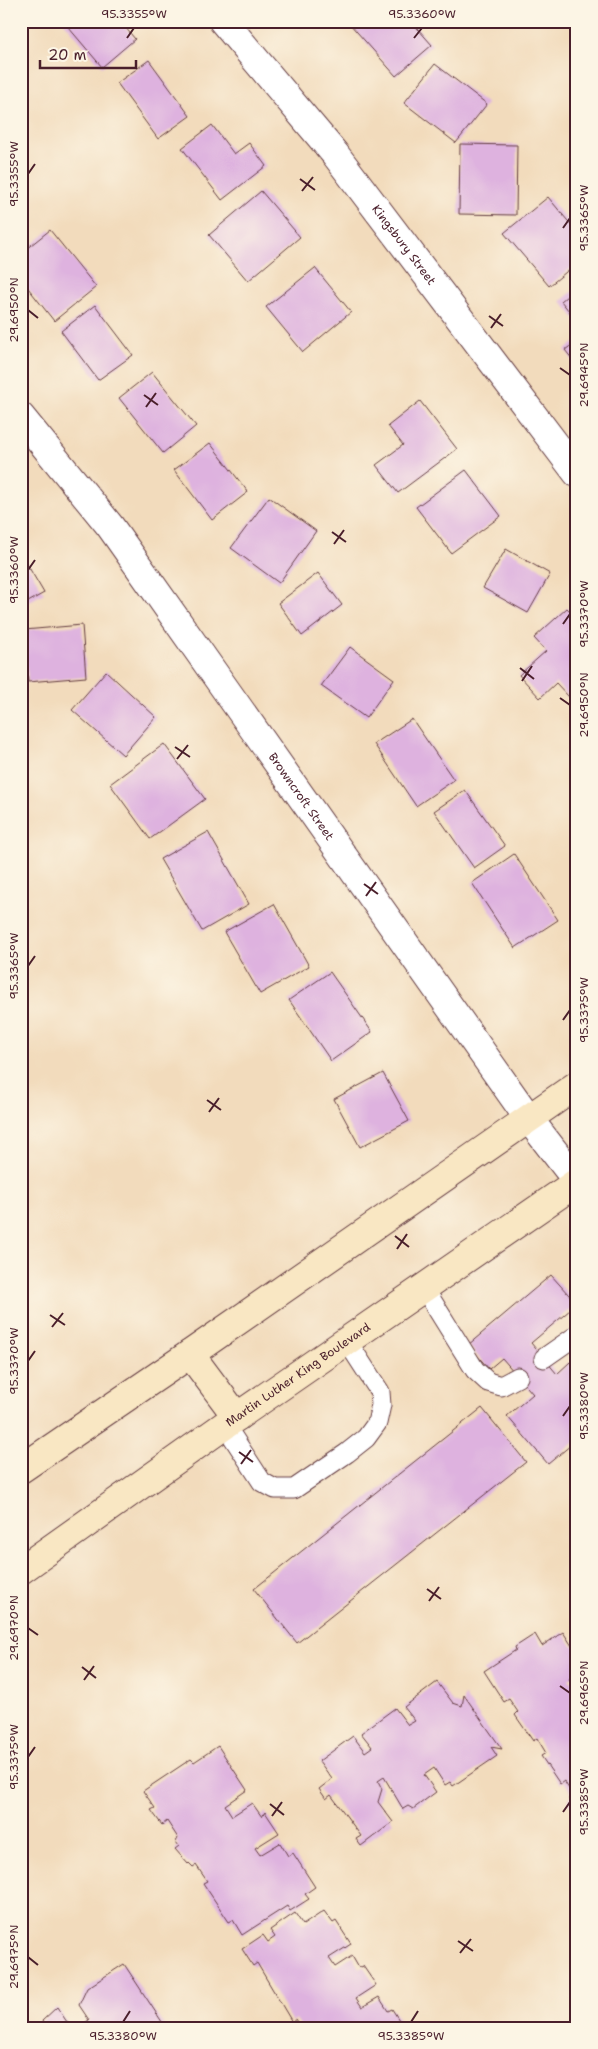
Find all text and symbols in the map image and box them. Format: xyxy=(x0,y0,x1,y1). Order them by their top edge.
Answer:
text: 95.3355°W xyxy=(101,6,167,22)
text: 95.3360°W xyxy=(388,6,456,22)
scale bar xyxy=(40,38,136,70)
text: 20 m xyxy=(48,45,87,65)
text: 95.3355°W xyxy=(6,141,22,207)
text: 95.3365°W xyxy=(576,185,592,251)
street label: Kingsbury Street xyxy=(368,202,440,288)
text: 29.6950°N xyxy=(6,277,22,343)
text: 29.6945°N xyxy=(576,343,592,407)
text: 95.3360°W xyxy=(6,536,22,604)
text: 95.3370°W xyxy=(576,580,592,648)
text: 29.6950°N xyxy=(576,672,592,738)
street label: Browncroft Street xyxy=(265,750,338,844)
text: 95.3365°W xyxy=(6,933,22,999)
text: 95.3375°W xyxy=(576,977,592,1043)
street label: Martin Luther King Boulevard xyxy=(222,1319,374,1430)
text: 95.3370°W xyxy=(6,1327,22,1395)
text: 95.3380°W xyxy=(576,1372,592,1440)
text: 29.6970°N xyxy=(6,1595,22,1661)
text: 29.6965°N xyxy=(576,1661,592,1725)
text: 95.3375°W xyxy=(6,1724,22,1790)
text: 95.3385°W xyxy=(576,1769,592,1835)
text: 29.6975°N xyxy=(6,1925,22,1989)
text: 95.3380°W xyxy=(89,2028,157,2044)
text: 95.3385°W xyxy=(378,2028,444,2044)

